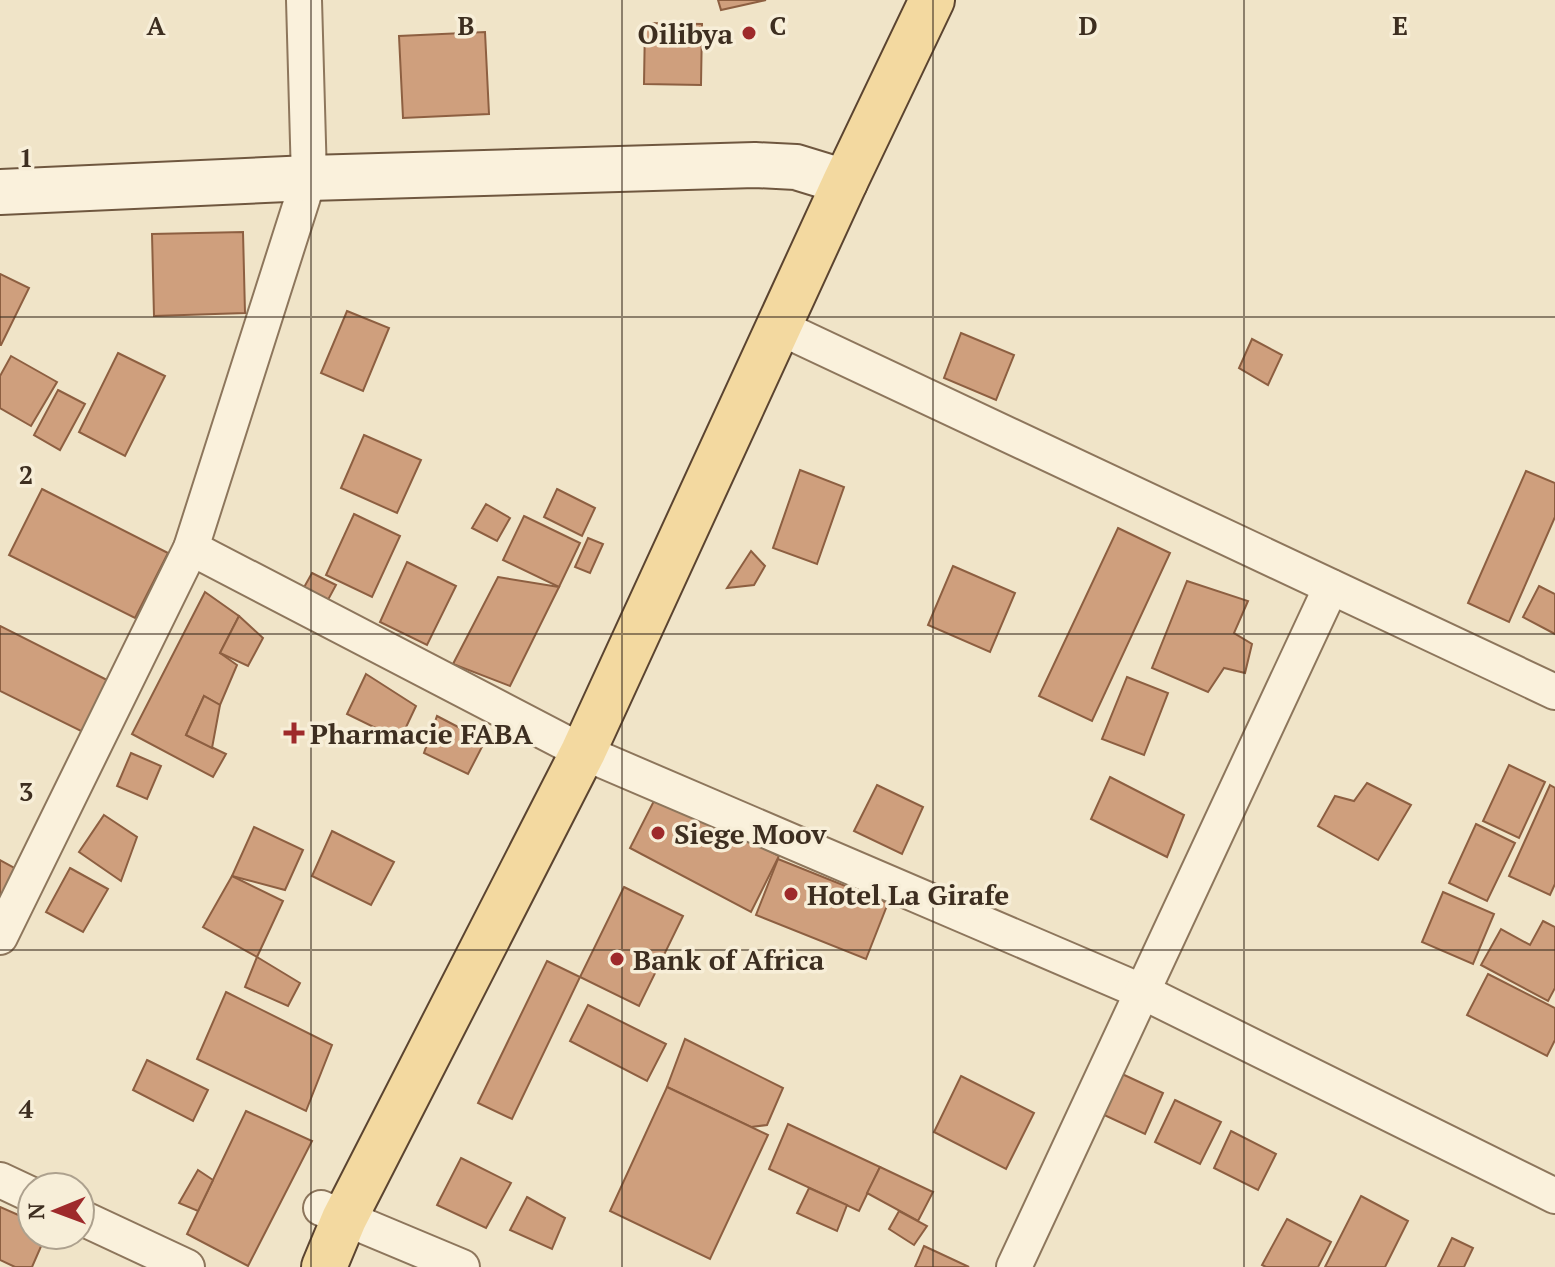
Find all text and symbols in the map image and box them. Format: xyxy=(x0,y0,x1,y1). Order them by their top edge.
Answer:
text: A xyxy=(147,8,166,42)
text: B xyxy=(458,8,474,42)
text: C xyxy=(770,8,786,42)
text: D xyxy=(1078,8,1098,42)
text: E xyxy=(1392,8,1408,42)
place label: Oilibya xyxy=(638,15,733,52)
marker: Oilibya xyxy=(740,24,758,42)
text: 1 xyxy=(19,140,33,174)
text: 2 xyxy=(19,457,33,491)
place label: Pharmacie FABA xyxy=(310,715,533,752)
marker: Pharmacie FABA xyxy=(285,724,303,742)
text: 3 xyxy=(19,774,33,808)
place label: Siege Moov xyxy=(674,815,827,852)
marker: Siege Moov xyxy=(649,824,667,842)
place label: Hotel La Girafe xyxy=(807,876,1009,913)
marker: Hotel La Girafe xyxy=(782,885,800,903)
place label: Bank of Africa xyxy=(633,941,825,978)
marker: Bank of Africa xyxy=(608,950,626,968)
text: 4 xyxy=(19,1091,34,1125)
north arrow xyxy=(16,1171,96,1251)
text: N xyxy=(21,1202,50,1220)

